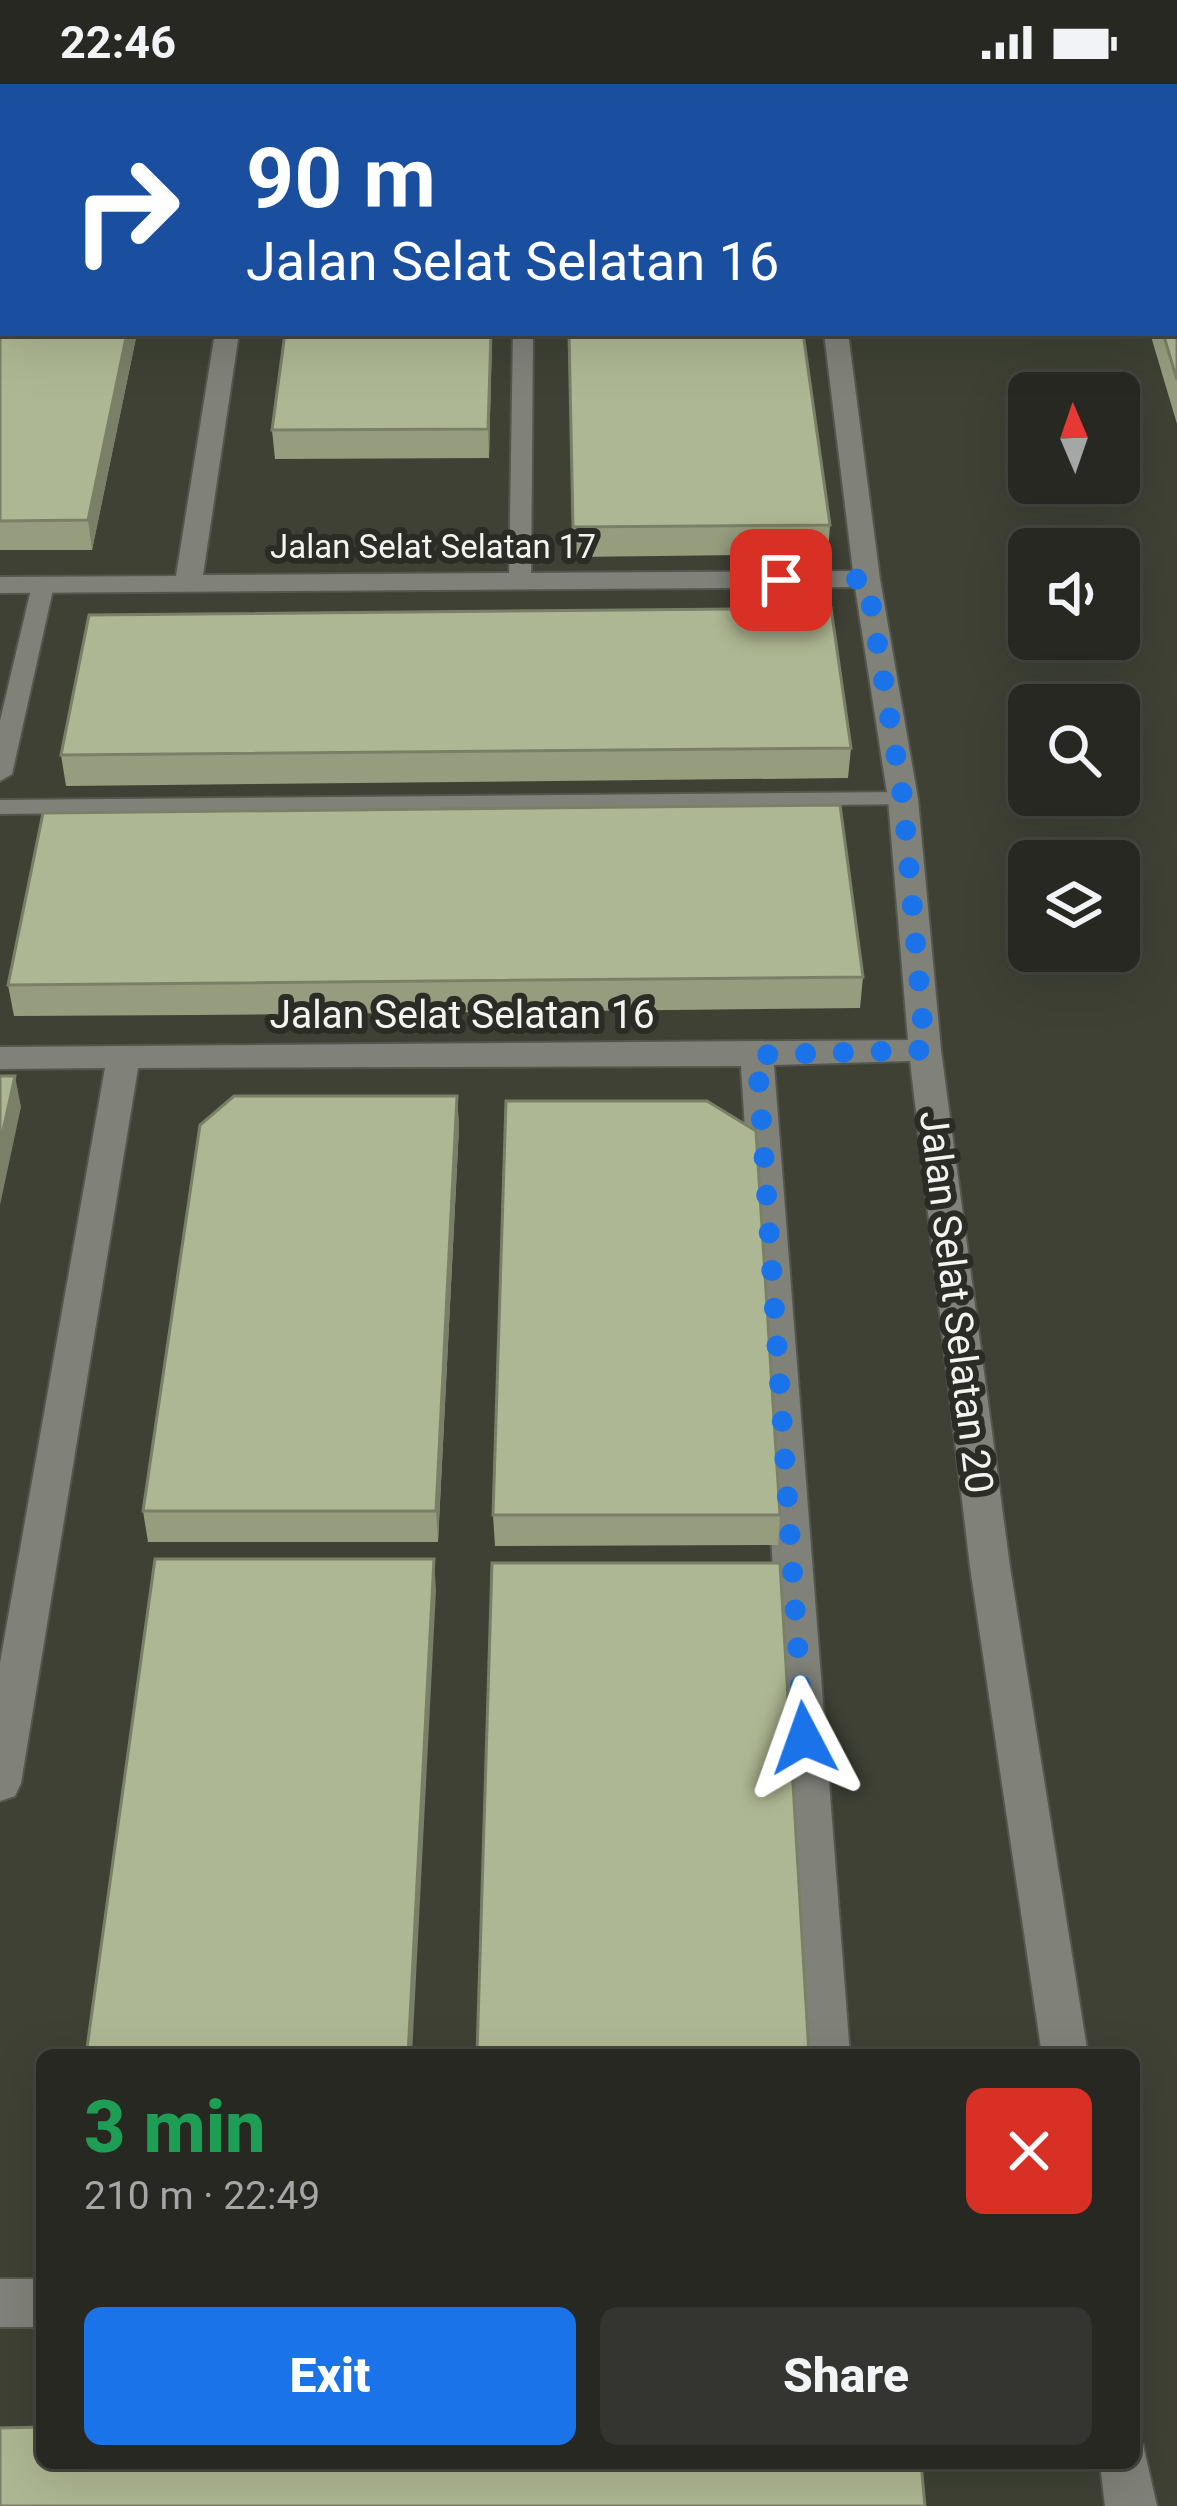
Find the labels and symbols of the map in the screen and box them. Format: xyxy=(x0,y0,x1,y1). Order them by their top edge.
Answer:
north arrow xyxy=(1008,372,1140,504)
street label: Jalan Selat Selatan 17 xyxy=(270,527,596,566)
pin xyxy=(730,529,832,631)
street label: Jalan Selat Selatan 16 xyxy=(269,992,655,1038)
street label: Jalan Selat Selatan 20 xyxy=(910,1108,1002,1496)
position arrow xyxy=(741,1675,867,1801)

